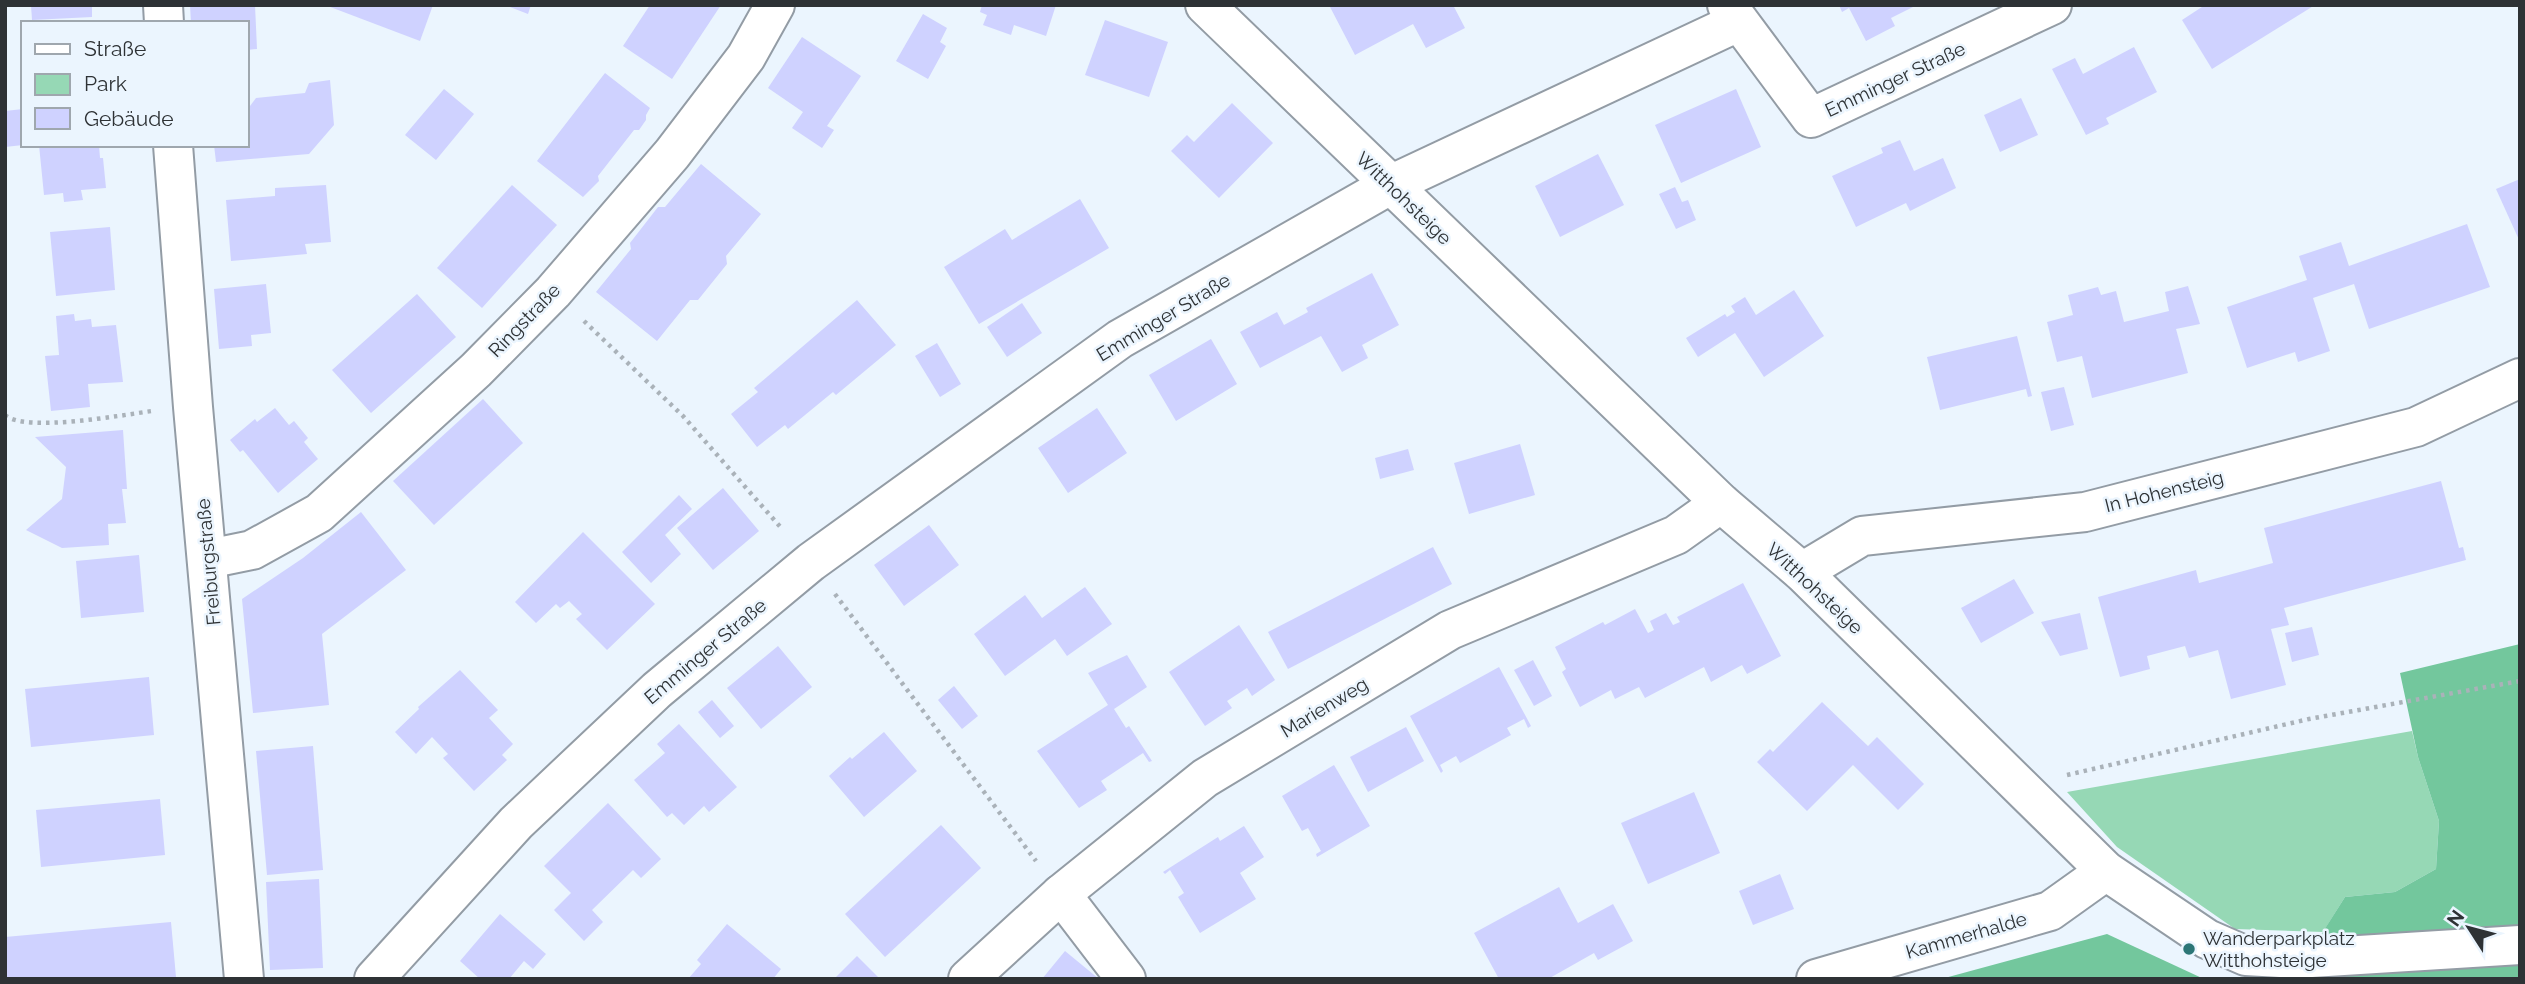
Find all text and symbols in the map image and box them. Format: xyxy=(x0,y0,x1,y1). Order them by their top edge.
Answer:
legend xyxy=(21,21,248,147)
text: Straße xyxy=(84,36,146,61)
street label: Emminger Straße xyxy=(1822,37,1968,121)
text: Park xyxy=(84,71,127,96)
text: Gebäude xyxy=(84,106,174,131)
street label: Witthohsteige xyxy=(1352,147,1456,249)
street label: Emminger Straße xyxy=(1092,268,1234,366)
street label: Ringstraße xyxy=(484,279,564,361)
street label: In Hohensteig xyxy=(2102,466,2226,516)
street label: Freiburgstraße xyxy=(191,498,225,626)
street label: Witthohsteige xyxy=(1762,538,1868,638)
street label: Emminger Straße xyxy=(640,594,770,708)
street label: Marienweg xyxy=(1276,672,1372,742)
north arrow xyxy=(2434,893,2504,963)
text: N xyxy=(2442,906,2468,930)
street label: Kammerhalde xyxy=(1903,907,2029,963)
place label: Wanderparkplatz Witthohsteige xyxy=(2203,927,2355,971)
marker: Wanderparkplatz Witthohsteige xyxy=(2181,941,2197,957)

